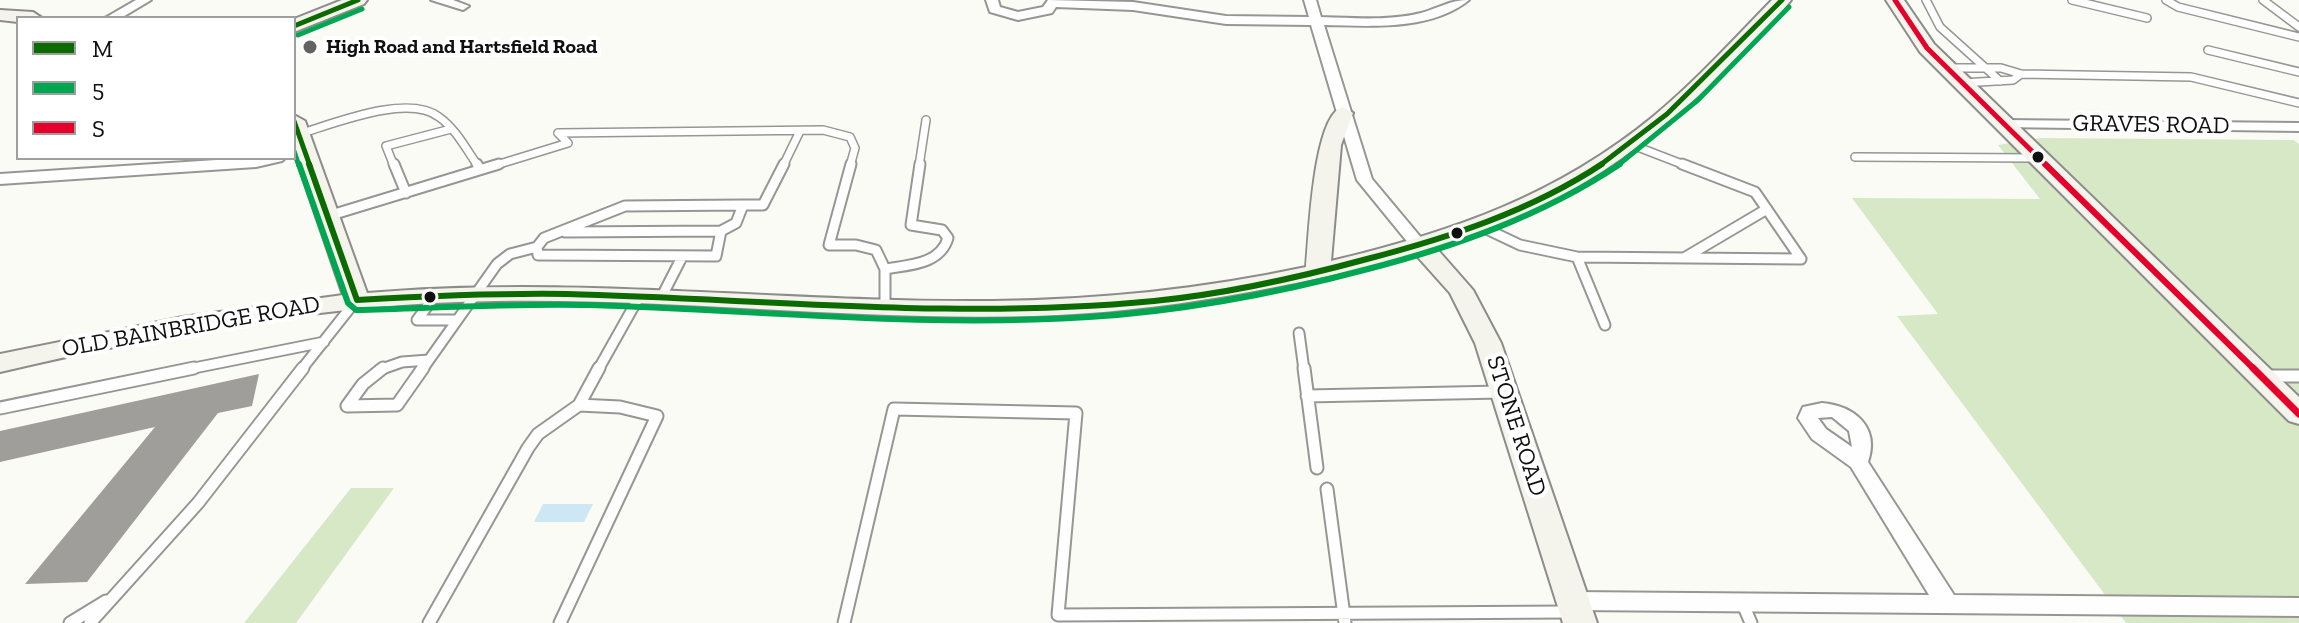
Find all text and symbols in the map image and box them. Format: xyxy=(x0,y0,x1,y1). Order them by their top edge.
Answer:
legend xyxy=(16,16,296,160)
text: M xyxy=(92,34,113,63)
place label: High Road and Hartsfield Road xyxy=(326,35,597,59)
marker: High Road and Hartsfield Road xyxy=(301,38,319,56)
text: 5 xyxy=(92,74,104,103)
street label: GRAVES ROAD xyxy=(2072,109,2230,141)
text: S xyxy=(92,114,105,143)
unlabelled marker xyxy=(2030,149,2046,165)
unlabelled marker xyxy=(1449,225,1465,241)
unlabelled marker xyxy=(422,289,438,305)
street label: OLD BAINBRIDGE ROAD xyxy=(60,290,322,364)
street label: STONE ROAD xyxy=(1480,352,1552,500)

